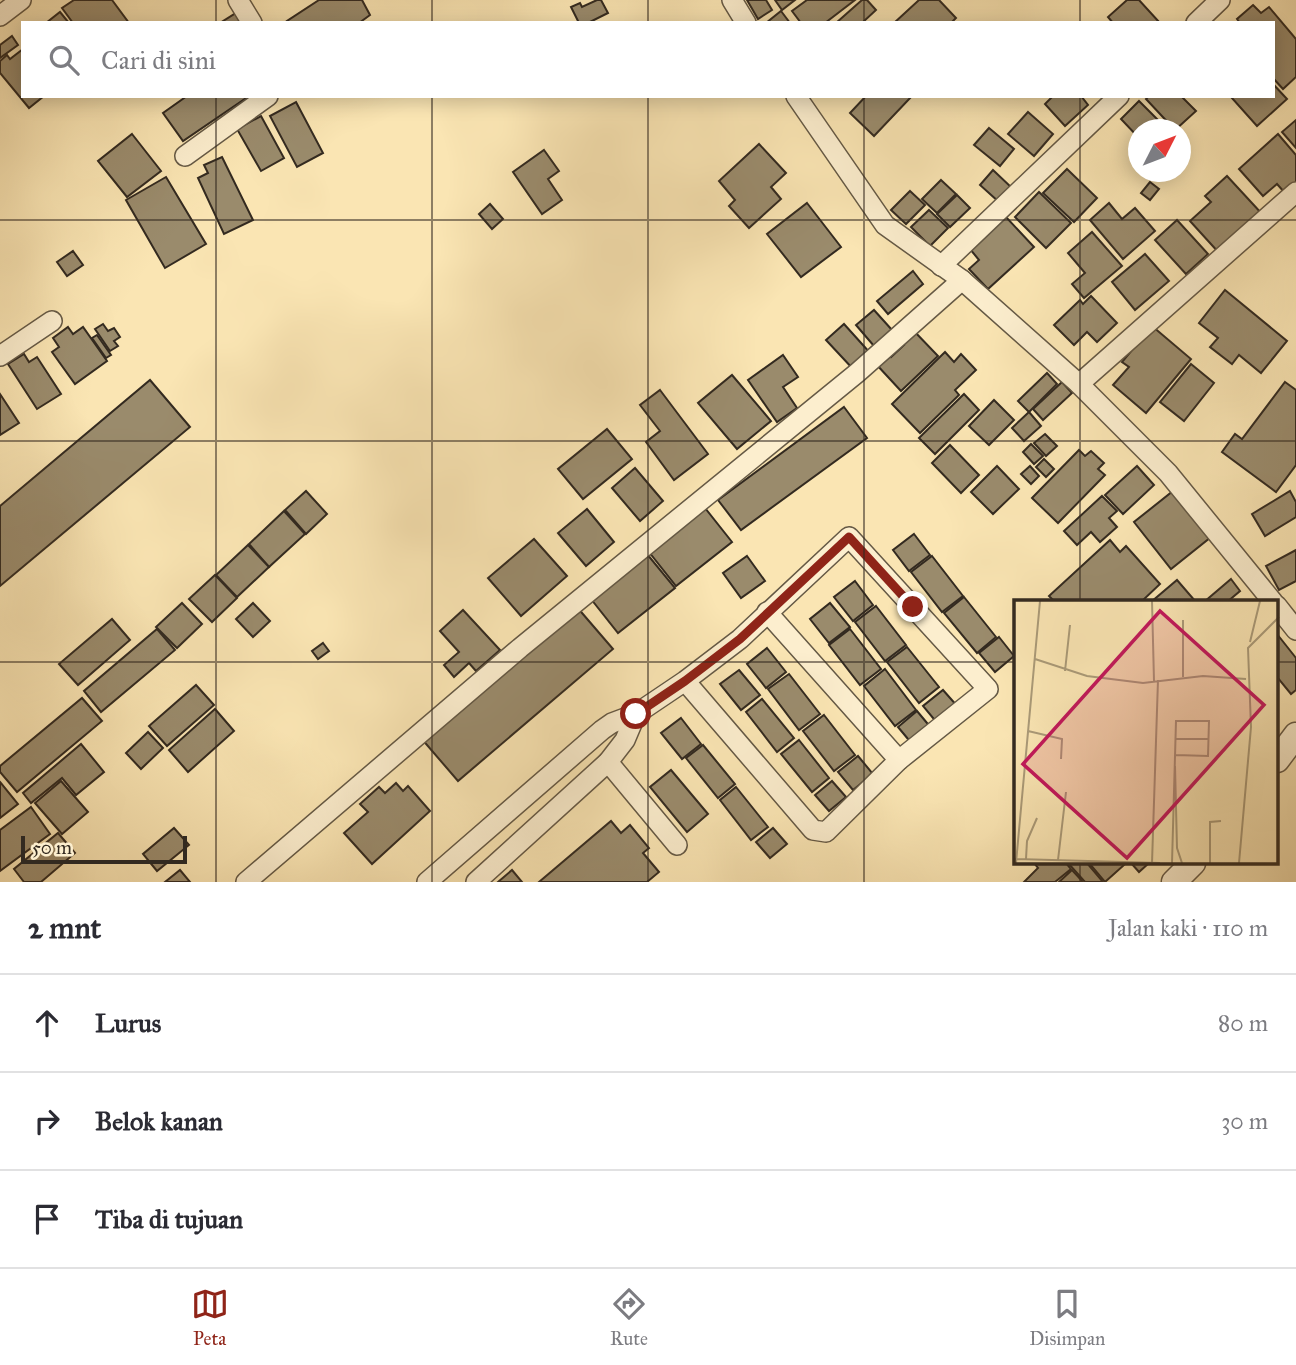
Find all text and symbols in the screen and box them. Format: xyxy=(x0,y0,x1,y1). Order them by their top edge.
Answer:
search box xyxy=(21,21,1275,98)
icon: search xyxy=(45,41,83,79)
text: Cari di sini xyxy=(101,44,216,76)
north arrow xyxy=(1128,119,1191,182)
route end xyxy=(897,591,928,622)
inset map xyxy=(1014,600,1278,864)
route start xyxy=(620,698,651,729)
scale bar xyxy=(21,833,187,865)
text: 50 m xyxy=(32,836,72,859)
text: 2 mnt xyxy=(28,910,101,946)
text: Jalan kaki · 110 m xyxy=(1108,914,1268,942)
icon: ahead xyxy=(28,1004,66,1042)
text: Lurus xyxy=(95,1007,161,1039)
text: 80 m xyxy=(1218,1009,1268,1037)
icon: right xyxy=(28,1102,66,1140)
text: Belok kanan xyxy=(95,1105,223,1137)
text: 30 m xyxy=(1221,1107,1268,1135)
icon: arrive xyxy=(28,1200,66,1238)
text: Tiba di tujuan xyxy=(95,1203,243,1235)
tab: Peta xyxy=(191,1285,229,1350)
tab: Rute xyxy=(610,1285,648,1350)
tab: Disimpan xyxy=(1029,1285,1105,1350)

